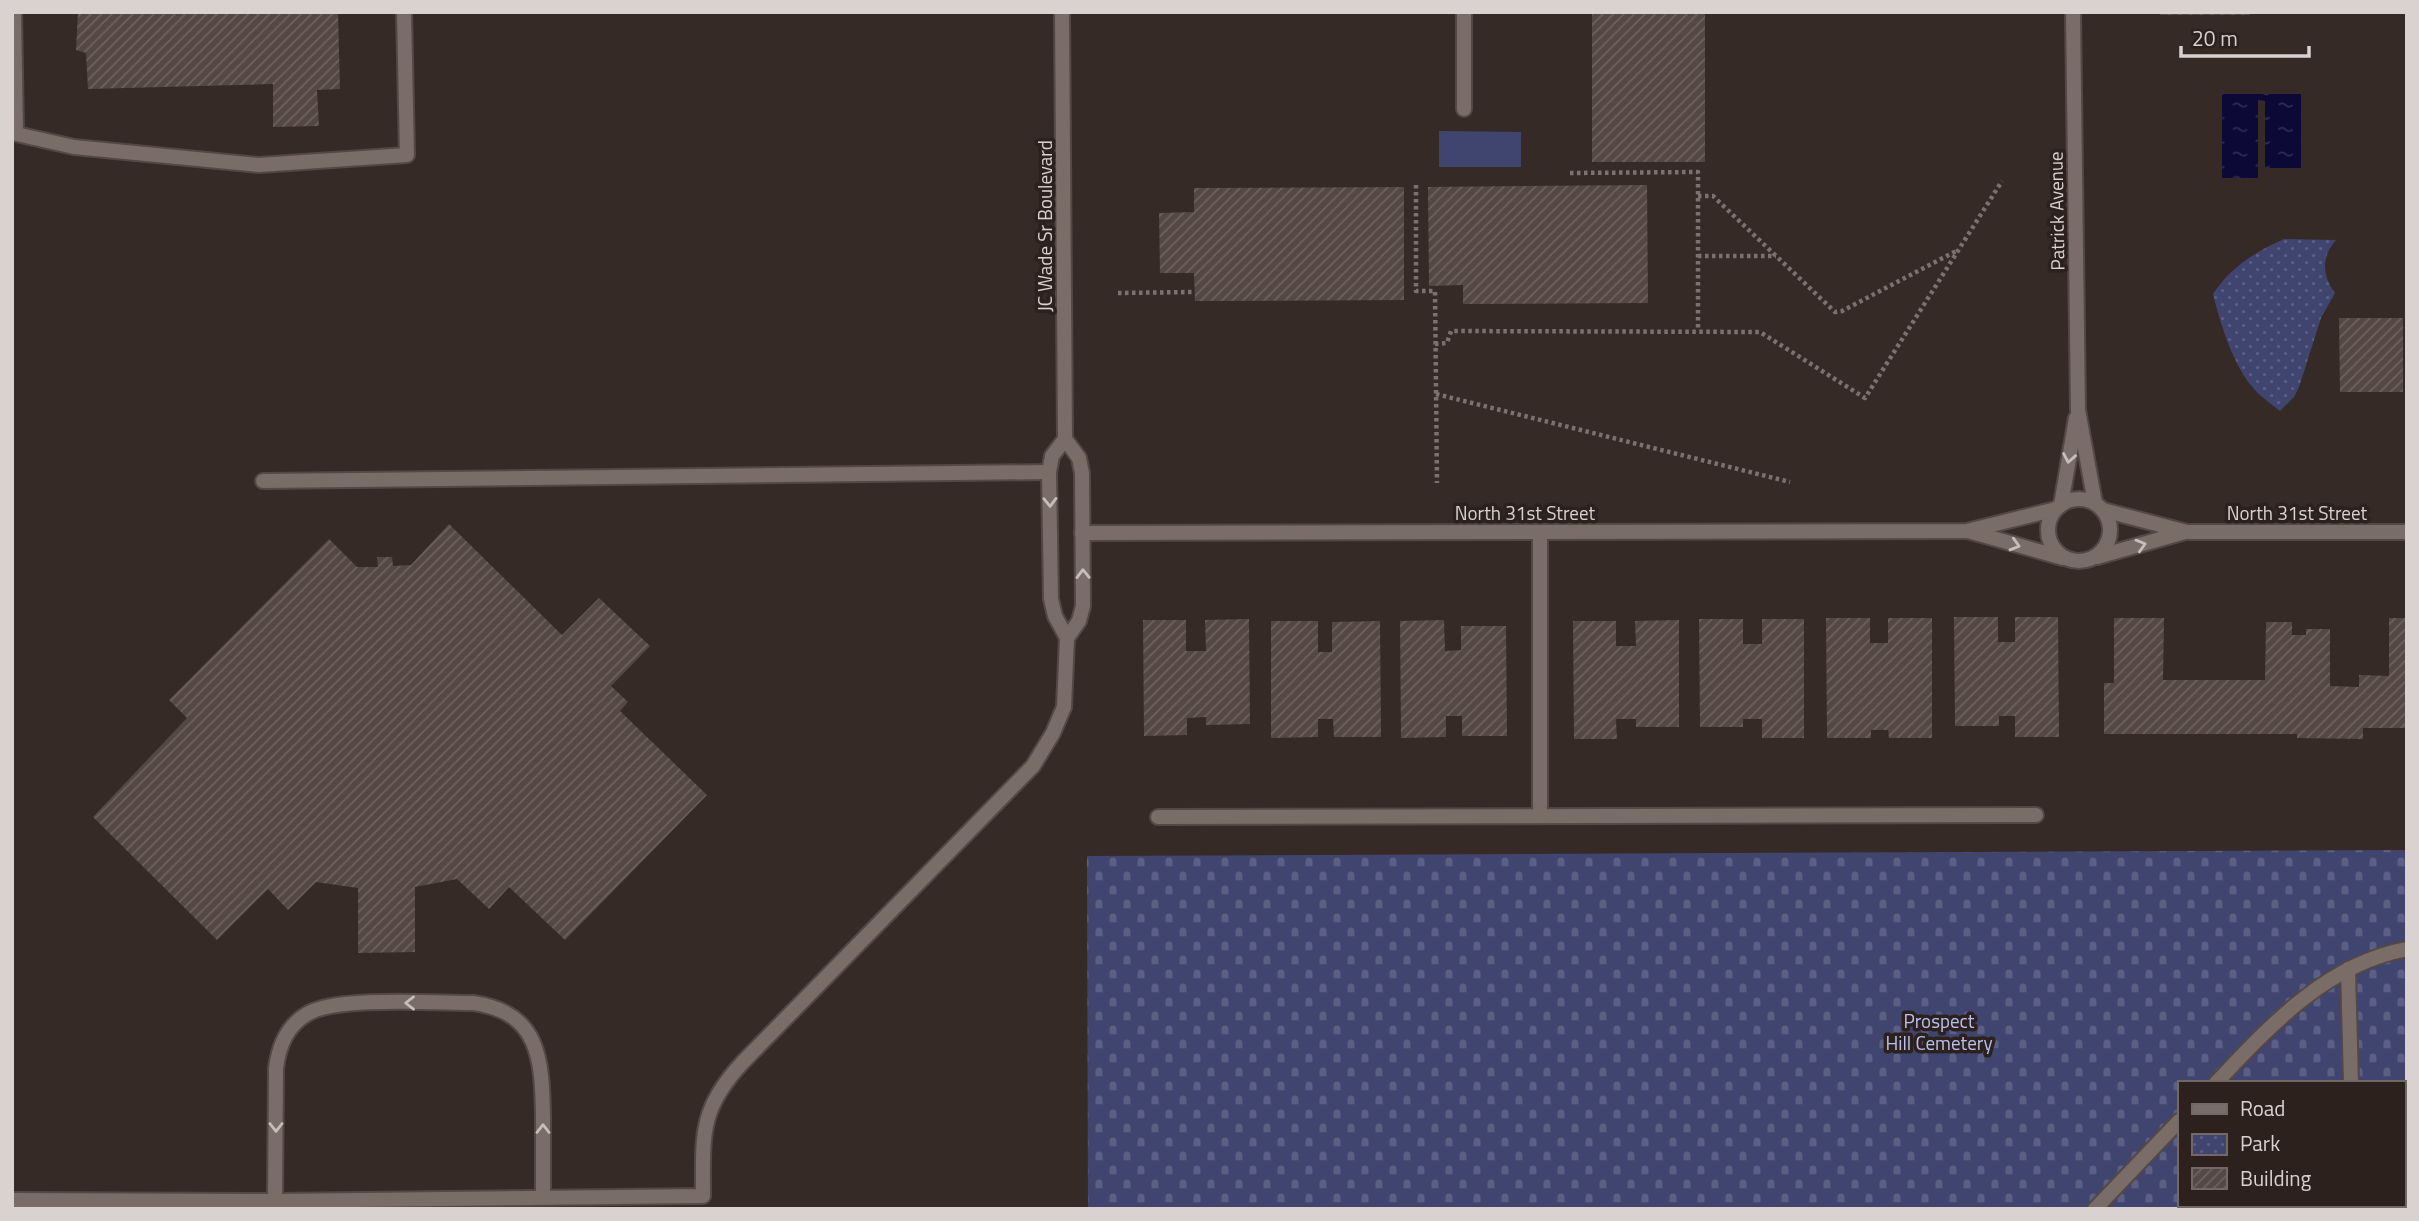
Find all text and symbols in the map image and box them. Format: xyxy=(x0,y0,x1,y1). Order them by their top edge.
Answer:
scale bar xyxy=(2181,14,2309,58)
text: 20 m xyxy=(2192,22,2238,54)
street label: JC Wade Sr Boulevard xyxy=(1030,140,1059,312)
street label: Patrick Avenue xyxy=(2040,151,2072,271)
one-way arrow xyxy=(2062,452,2077,464)
one-way arrow xyxy=(1042,497,1057,508)
street label: North 31st Street xyxy=(1455,498,1596,527)
street label: North 31st Street xyxy=(2227,498,2368,527)
one-way arrow xyxy=(2009,536,2021,551)
one-way arrow xyxy=(2135,538,2147,553)
one-way arrow xyxy=(1075,568,1091,579)
one-way arrow xyxy=(404,995,414,1011)
park label: Prospect Hill Cemetery xyxy=(1885,1006,1993,1057)
legend xyxy=(2178,1081,2405,1207)
text: Road xyxy=(2240,1092,2285,1124)
one-way arrow xyxy=(268,1122,284,1132)
one-way arrow xyxy=(535,1123,551,1133)
text: Park xyxy=(2240,1127,2280,1159)
text: Building xyxy=(2240,1162,2312,1194)

